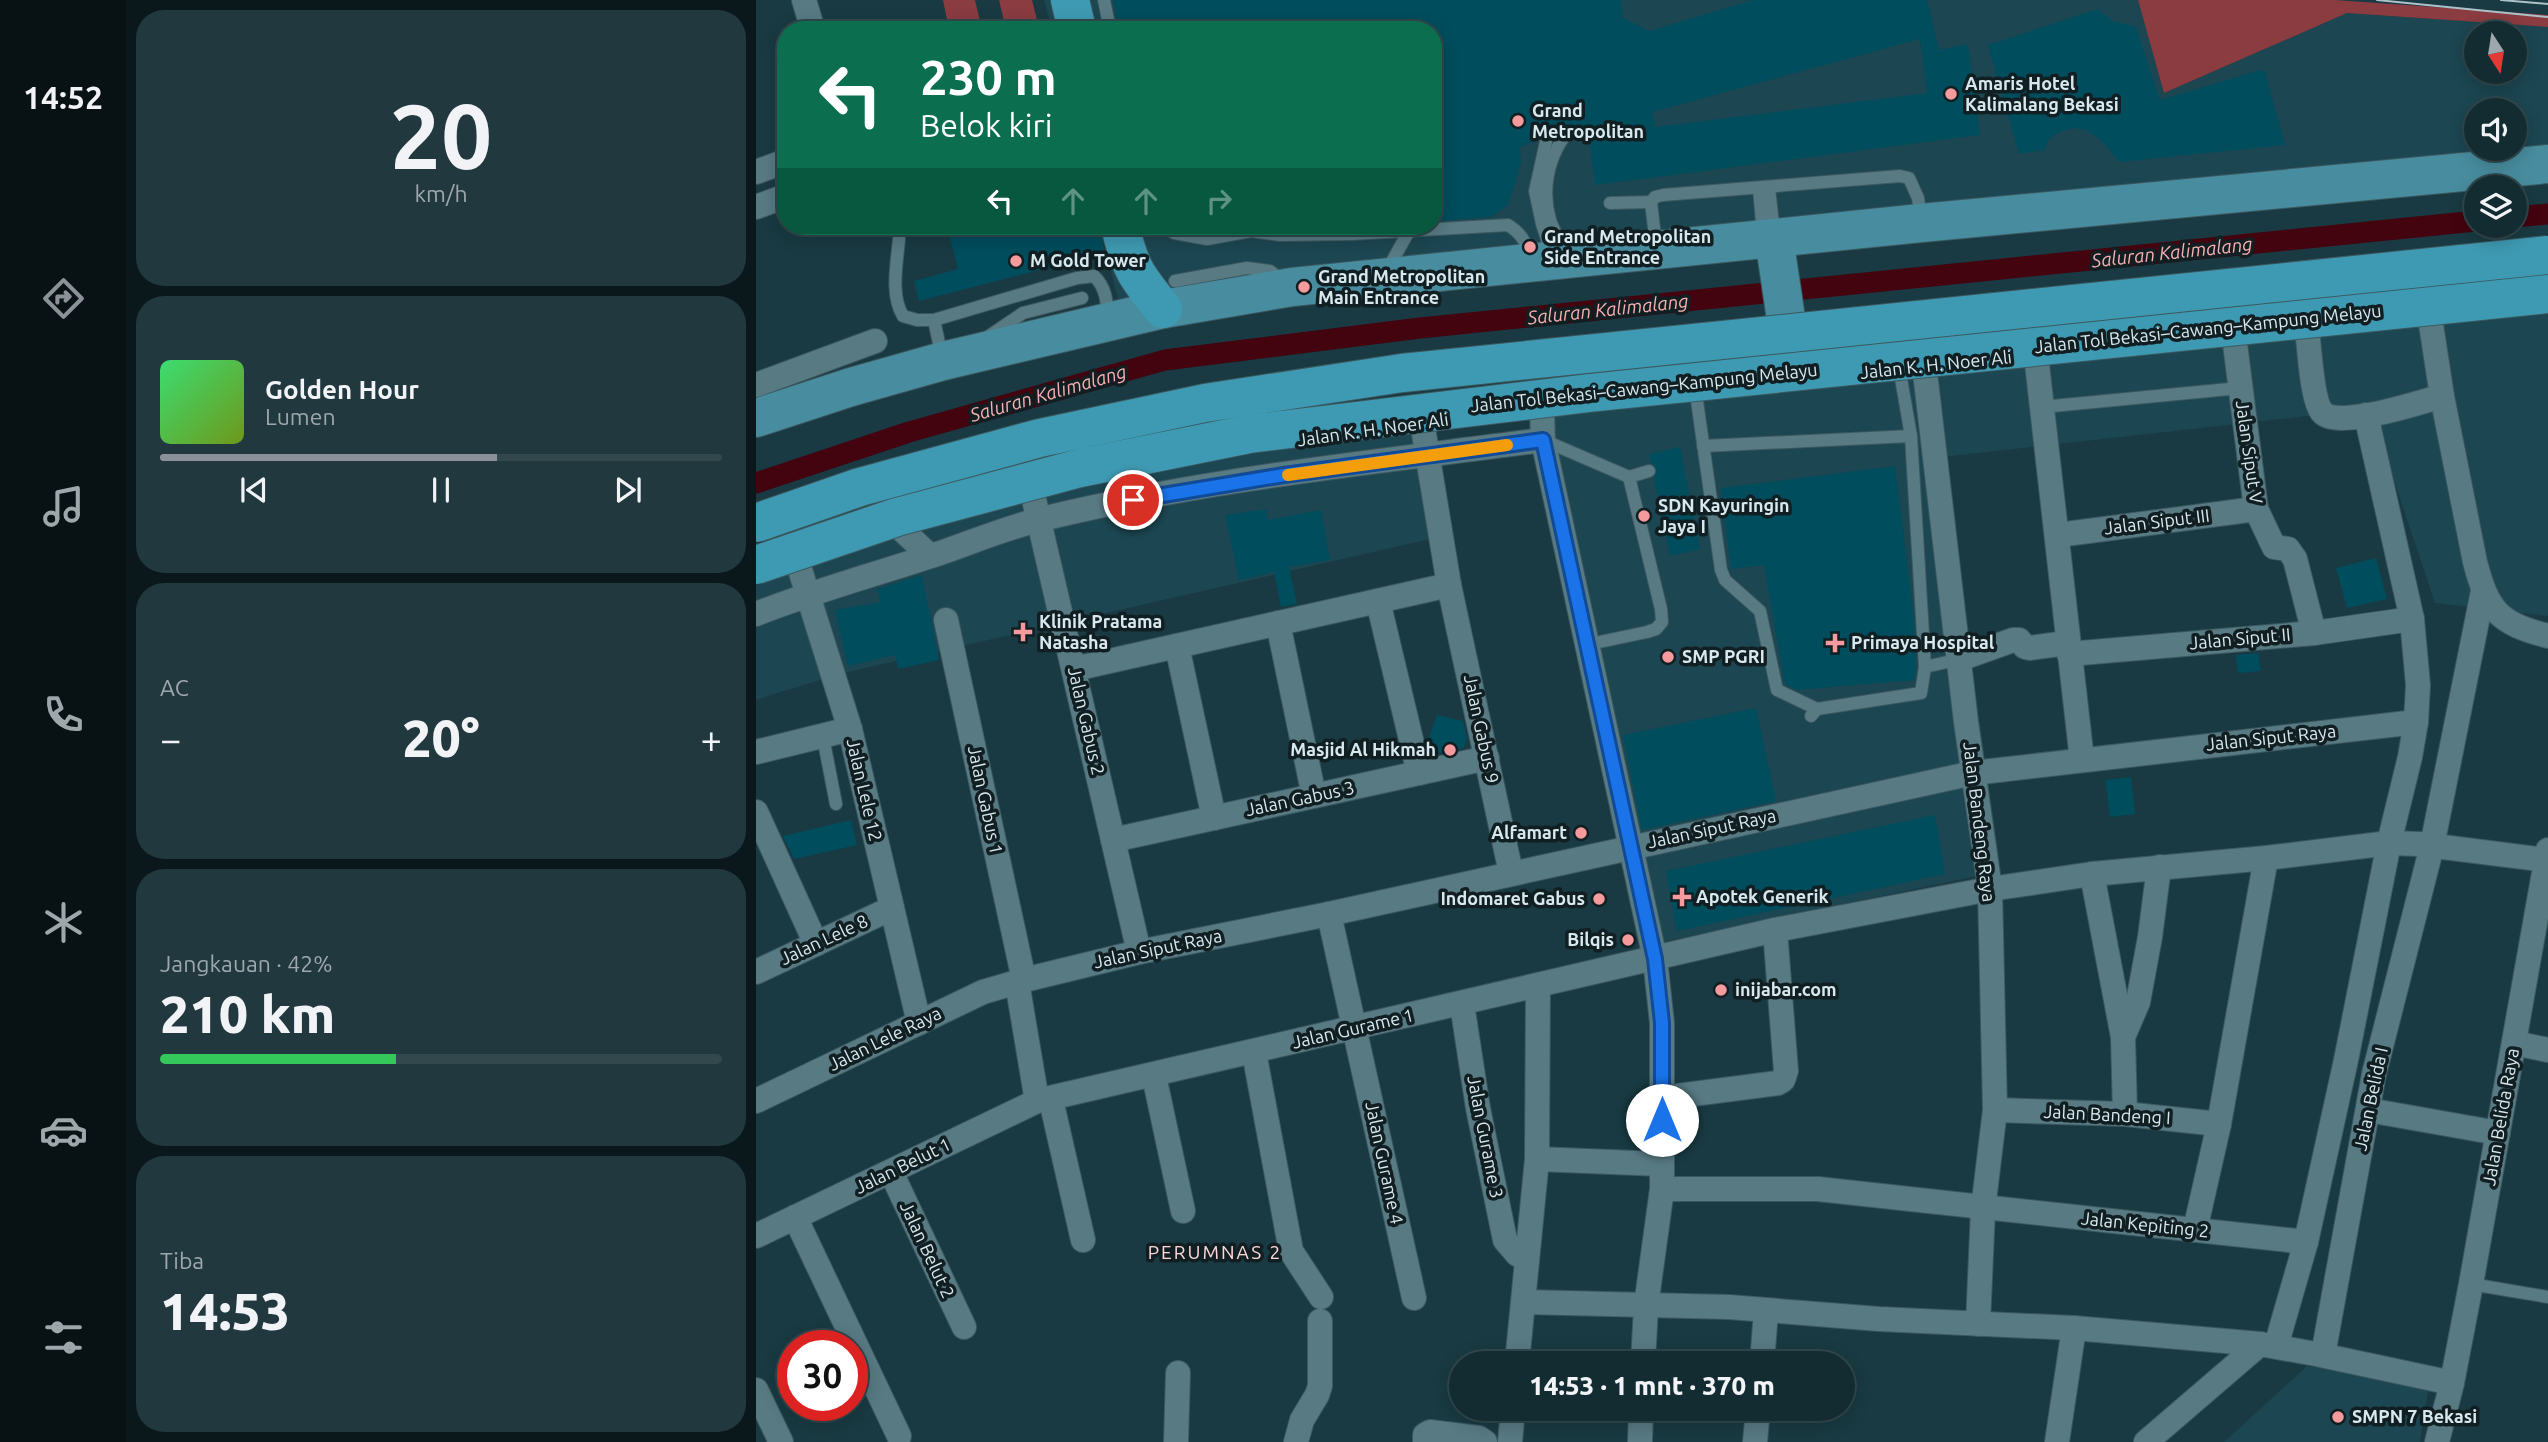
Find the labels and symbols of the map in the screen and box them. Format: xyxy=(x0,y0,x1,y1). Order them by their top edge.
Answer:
north arrow xyxy=(2464,21,2527,84)
place label: Amaris Hotel Kalimalang Bekasi xyxy=(1965,73,2119,114)
marker: Amaris Hotel Kalimalang Bekasi xyxy=(1943,86,1959,102)
place label: Grand Metropolitan xyxy=(1532,100,1644,141)
marker: Grand Metropolitan xyxy=(1510,113,1526,129)
place label: Grand Metropolitan Side Entrance xyxy=(1544,226,1711,267)
water label: Saluran Kalimalang xyxy=(2089,233,2254,271)
marker: Grand Metropolitan Side Entrance xyxy=(1522,239,1538,255)
place label: M Gold Tower xyxy=(1030,250,1147,270)
marker: M Gold Tower xyxy=(1008,253,1024,269)
place label: Grand Metropolitan Main Entrance xyxy=(1318,266,1485,307)
marker: Grand Metropolitan Main Entrance xyxy=(1296,279,1312,295)
water label: Saluran Kalimalang xyxy=(1525,290,1690,328)
street label: Jalan Tol Bekasi–Cawang–Kampung Melayu xyxy=(2033,300,2382,356)
street label: Jalan K. H. Noer Ali xyxy=(1859,346,2013,382)
street label: Jalan Tol Bekasi–Cawang–Kampung Melayu xyxy=(1469,359,1818,415)
water label: Saluran Kalimalang xyxy=(966,360,1129,426)
street label: Jalan Siput V xyxy=(2233,399,2267,505)
street label: Jalan K. H. Noer Ali xyxy=(1296,408,1450,450)
pin xyxy=(1103,470,1163,530)
place label: SDN Kayuringin Jaya I xyxy=(1658,495,1790,536)
street label: Jalan Siput III xyxy=(2103,505,2211,537)
marker: SDN Kayuringin Jaya I xyxy=(1636,508,1652,524)
place label: Klinik Pratama Natasha xyxy=(1039,611,1162,652)
marker: Klinik Pratama Natasha xyxy=(1013,622,1033,642)
street label: Jalan Siput II xyxy=(2188,624,2291,652)
place label: Primaya Hospital xyxy=(1851,632,1995,652)
marker: Primaya Hospital xyxy=(1825,633,1845,653)
place label: SMP PGRI xyxy=(1682,646,1765,666)
marker: SMP PGRI xyxy=(1660,649,1676,665)
street label: Jalan Gabus 2 xyxy=(1065,665,1109,777)
street label: Jalan Gabus 9 xyxy=(1461,673,1503,785)
street label: Jalan Siput Raya xyxy=(2205,720,2337,754)
street label: Jalan Lele 12 xyxy=(843,737,886,843)
place label: Masjid Al Hikmah xyxy=(1290,739,1436,759)
street label: Jalan Bandeng Raya xyxy=(1960,741,2000,903)
marker: Masjid Al Hikmah xyxy=(1442,742,1458,758)
street label: Jalan Gabus 1 xyxy=(965,744,1007,856)
street label: Jalan Gabus 3 xyxy=(1244,777,1356,819)
street label: Jalan Siput Raya xyxy=(1646,805,1778,851)
place label: Alfamart xyxy=(1491,822,1567,842)
marker: Alfamart xyxy=(1573,825,1589,841)
place label: Apotek Generik xyxy=(1696,886,1829,906)
place label: Indomaret Gabus xyxy=(1440,888,1585,908)
marker: Apotek Generik xyxy=(1674,889,1690,905)
marker: Indomaret Gabus xyxy=(1591,891,1607,907)
street label: Jalan Lele 8 xyxy=(777,910,871,968)
street label: Jalan Siput Raya xyxy=(1092,925,1224,971)
place label: Bilqis xyxy=(1567,929,1614,949)
marker: Bilqis xyxy=(1620,932,1636,948)
place label: inijabar.com xyxy=(1735,979,1837,999)
marker: inijabar.com xyxy=(1713,982,1729,998)
street label: Jalan Lele Raya xyxy=(825,1002,944,1074)
street label: Jalan Gurame 1 xyxy=(1290,1004,1416,1052)
street label: Jalan Belida I xyxy=(2349,1045,2391,1152)
street label: Jalan Belida Raya xyxy=(2478,1047,2522,1187)
street label: Jalan Gurame 3 xyxy=(1464,1074,1508,1200)
position arrow xyxy=(1625,1083,1699,1157)
street label: Jalan Gurame 4 xyxy=(1362,1100,1408,1226)
street label: Jalan Bandeng I xyxy=(2043,1101,2171,1127)
street label: Jalan Belut 1 xyxy=(851,1133,954,1197)
street label: Jalan Belut 2 xyxy=(897,1198,959,1301)
street label: Jalan Kepiting 2 xyxy=(2080,1207,2210,1241)
district label: PERUMNAS 2 xyxy=(1148,1241,1282,1263)
speed limit sign: 30 xyxy=(777,1330,868,1421)
place label: SMPN 7 Bekasi xyxy=(2352,1406,2477,1426)
marker: SMPN 7 Bekasi xyxy=(2330,1409,2346,1425)

